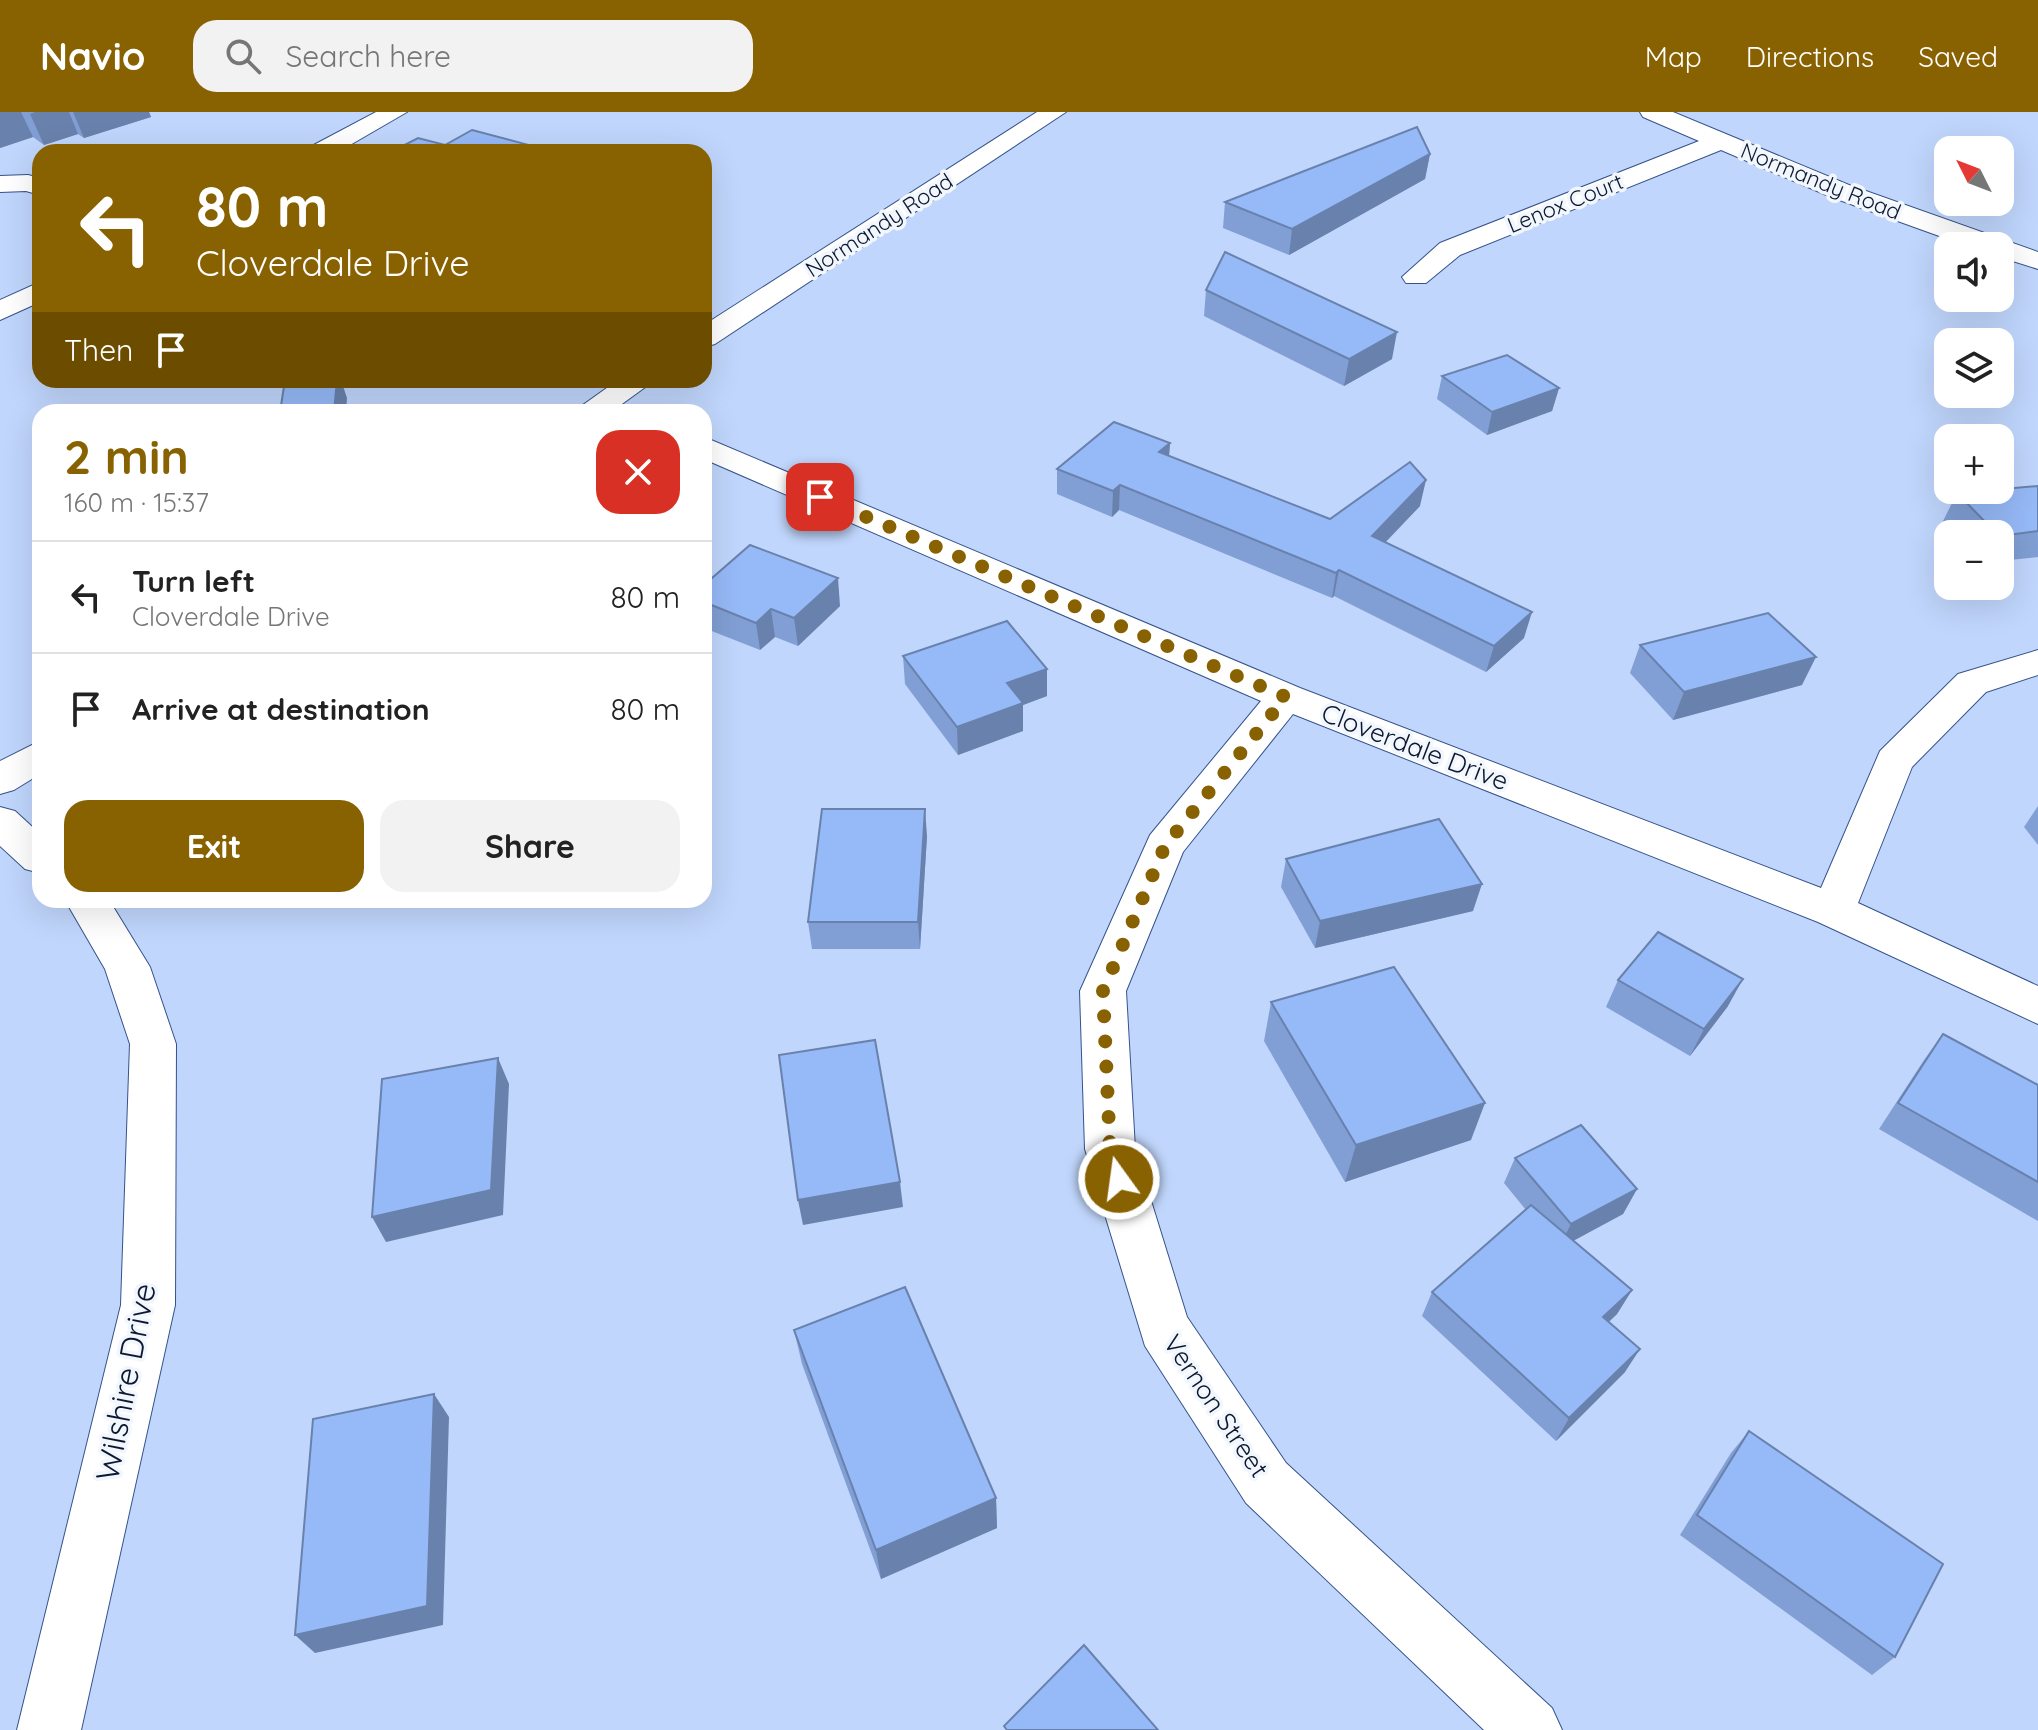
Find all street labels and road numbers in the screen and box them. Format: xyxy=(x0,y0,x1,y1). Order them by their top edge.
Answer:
street label: Normandy Road xyxy=(1737,136,1905,226)
street label: Normandy Road xyxy=(800,167,958,283)
street label: Lenox Court xyxy=(1503,167,1627,239)
street label: Cloverdale Drive xyxy=(1317,696,1513,797)
street label: Wilshire Drive xyxy=(86,1280,164,1484)
street label: Vernon Street xyxy=(1157,1328,1276,1483)

